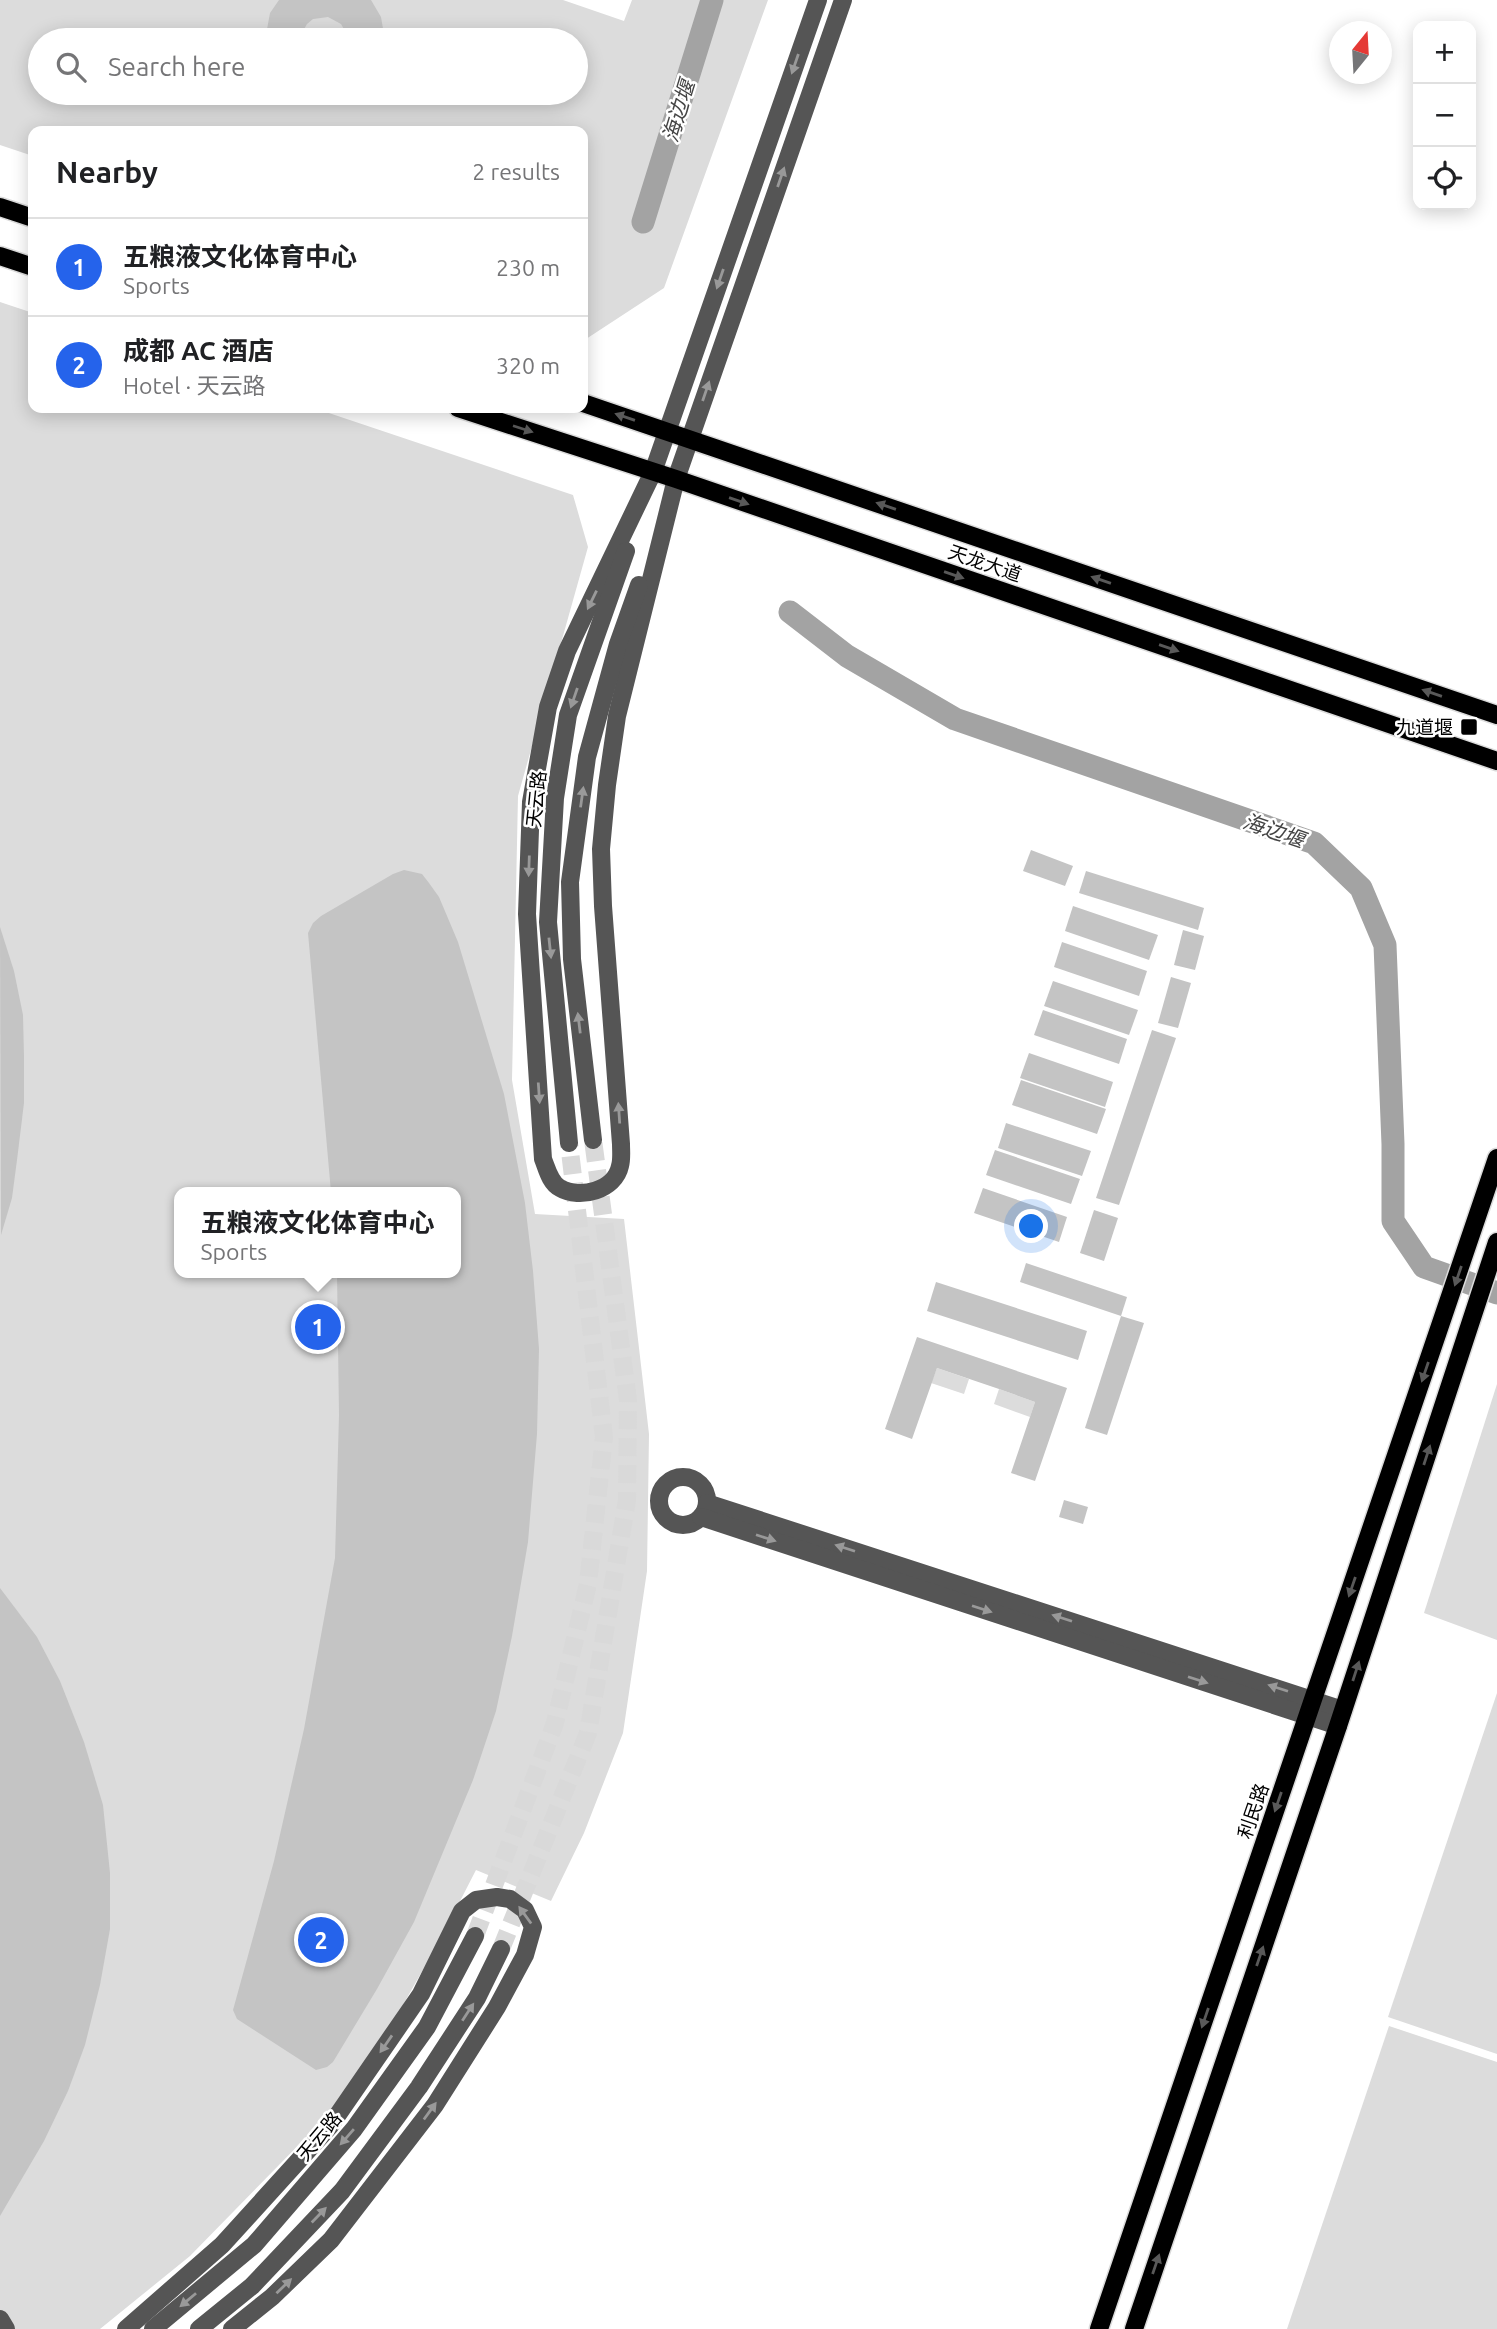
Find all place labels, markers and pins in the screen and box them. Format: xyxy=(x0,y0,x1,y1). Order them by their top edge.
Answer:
place label: 九道堰 xyxy=(1396,716,1453,738)
marker: 九道堰 xyxy=(1459,717,1479,737)
pin: 1 xyxy=(295,1301,341,1353)
pin: 2 xyxy=(298,1914,344,1966)

